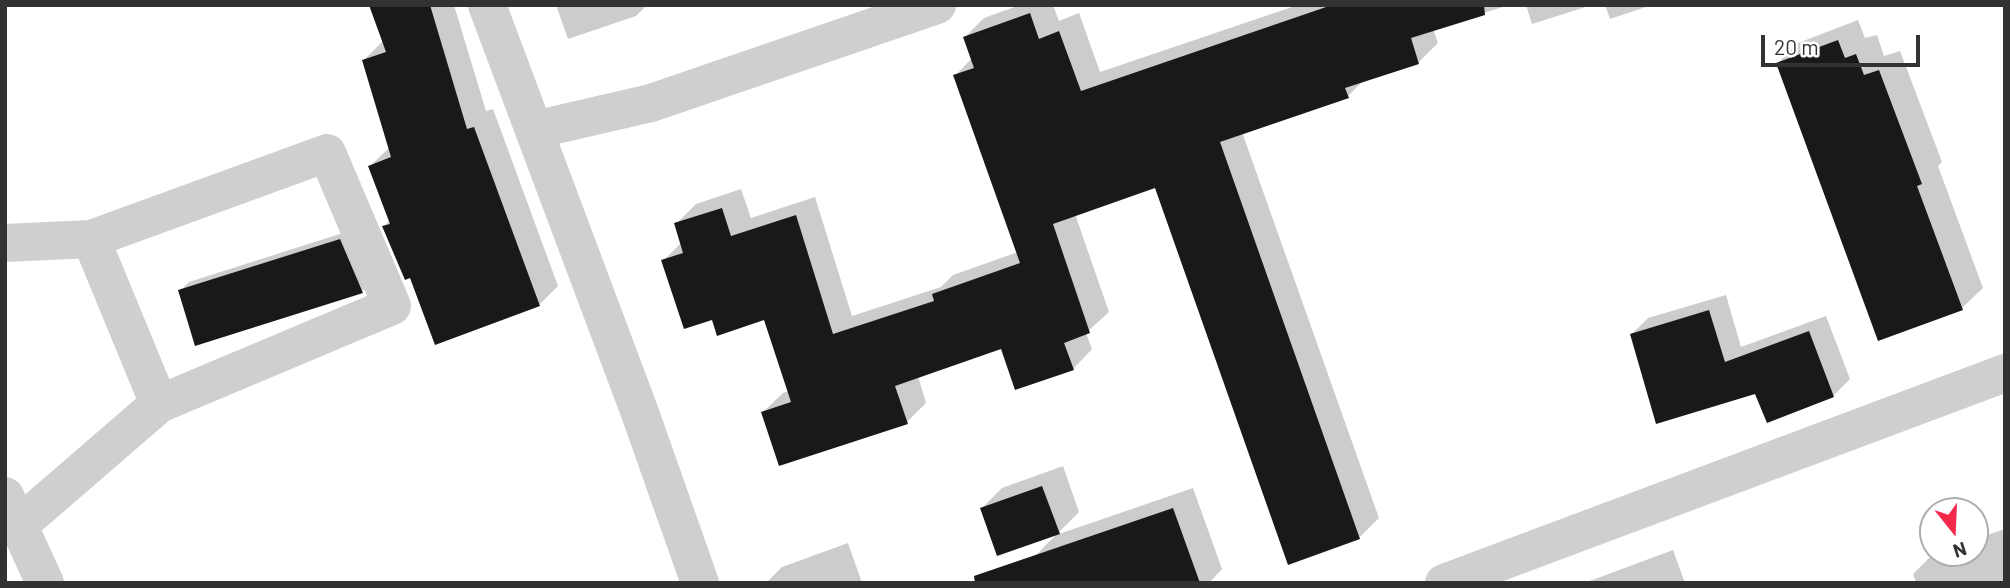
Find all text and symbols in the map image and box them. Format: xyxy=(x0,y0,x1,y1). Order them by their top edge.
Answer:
scale bar xyxy=(1765,21,1924,65)
text: 20 m xyxy=(1774,34,1819,59)
north arrow xyxy=(1919,497,1989,567)
text: N xyxy=(1950,538,1970,563)

